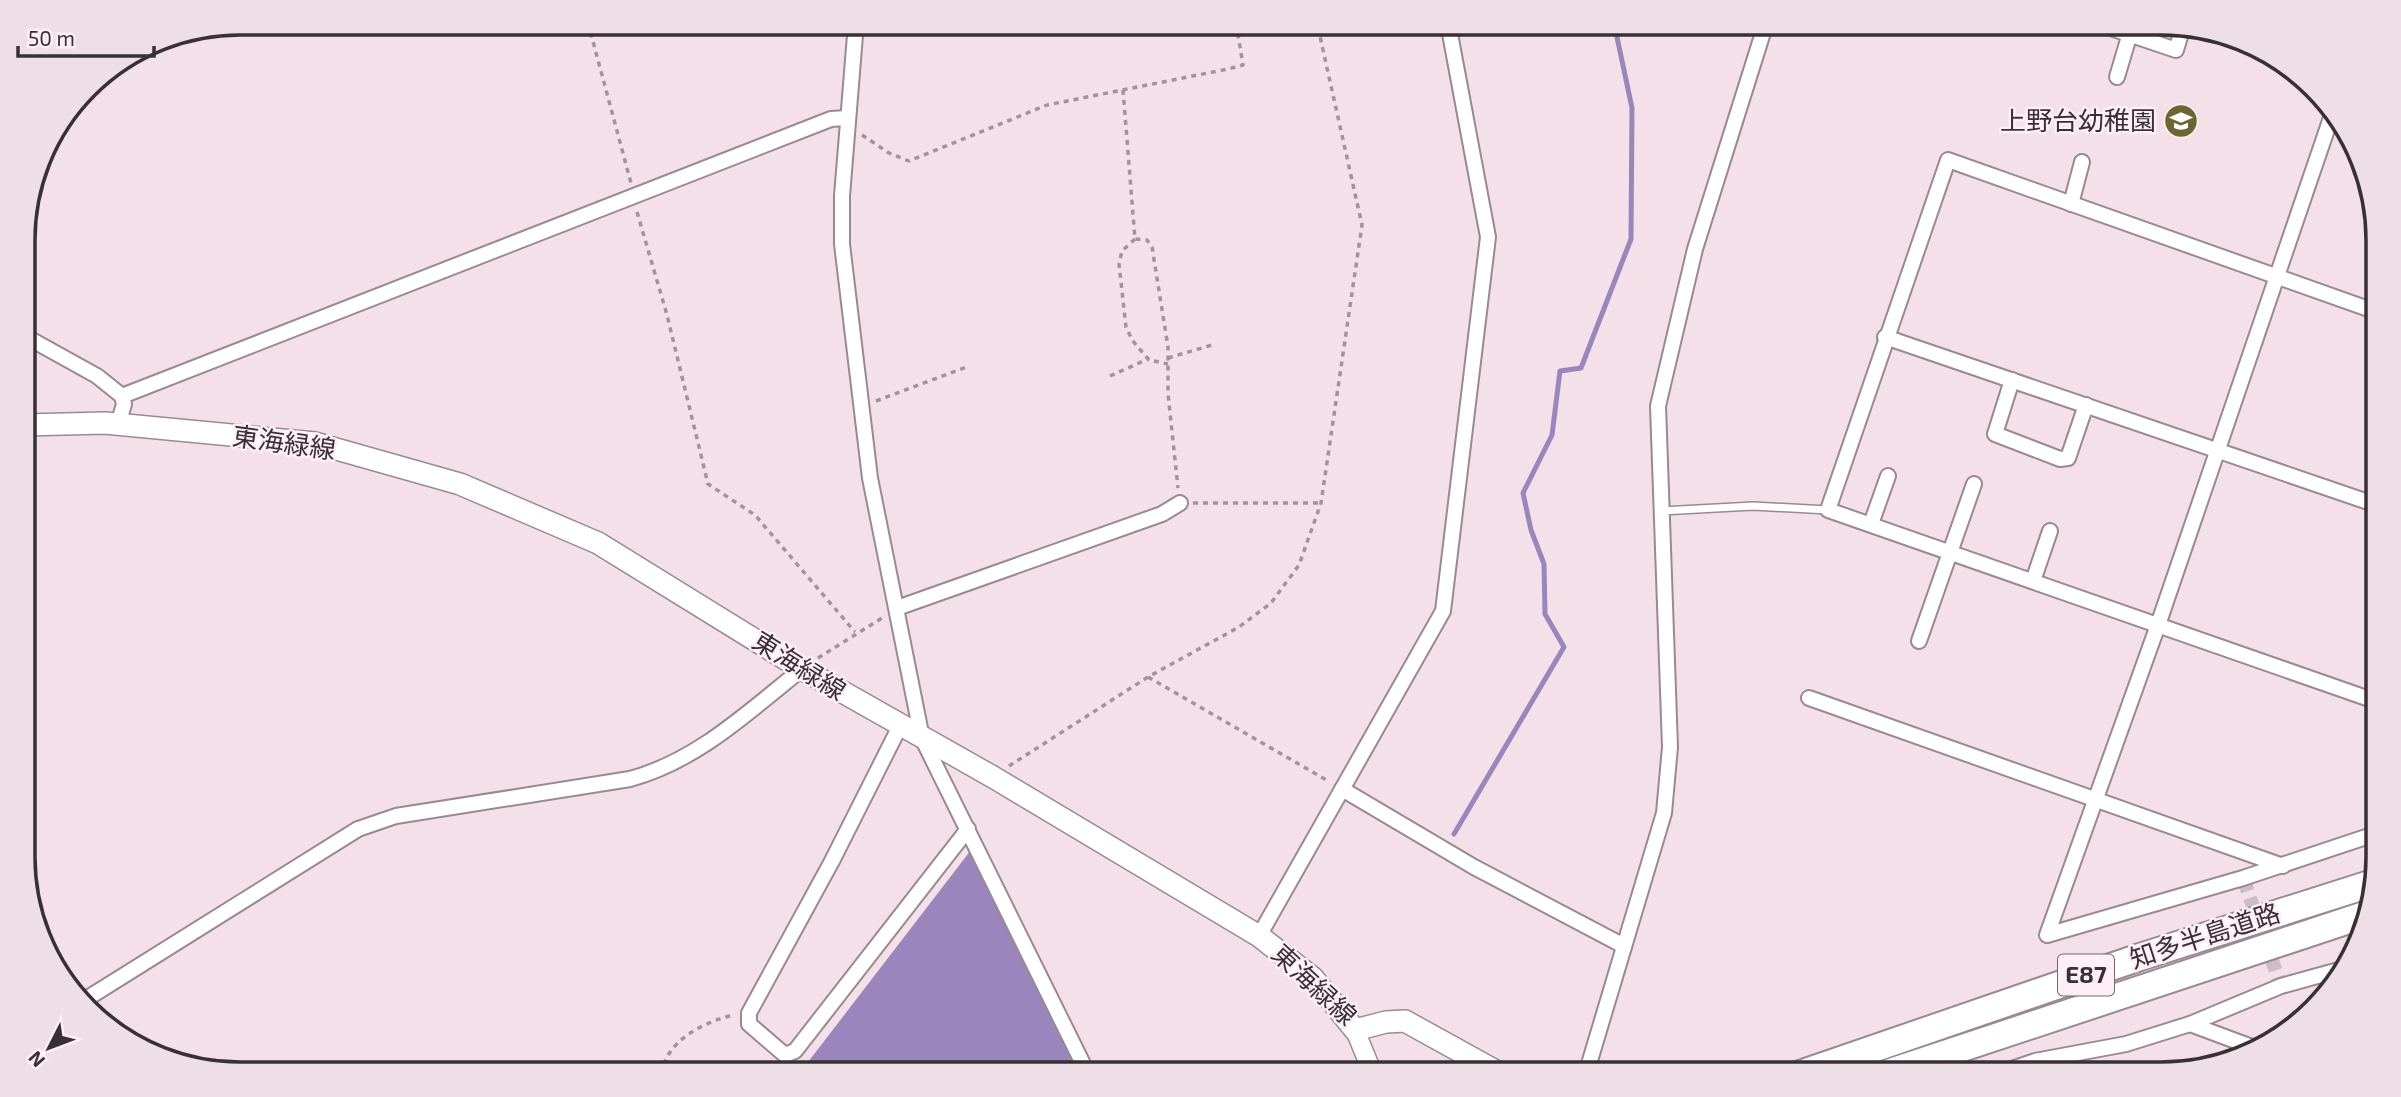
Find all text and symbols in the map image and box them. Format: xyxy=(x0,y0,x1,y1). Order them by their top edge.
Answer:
scale bar xyxy=(18,14,154,58)
text: 50 m xyxy=(28,25,75,50)
school or university icon: 上野台幼稚園 xyxy=(2162,102,2200,140)
place label: 上野台幼稚園 xyxy=(2000,104,2156,135)
street label: 東海緑線 xyxy=(231,419,338,464)
street label: 東海緑線 xyxy=(747,624,852,705)
street label: 知多半島道路 xyxy=(2126,896,2284,973)
street label: 東海緑線 xyxy=(1266,937,1364,1031)
road number: E87 xyxy=(2058,954,2114,995)
north arrow xyxy=(14,1013,84,1083)
text: N xyxy=(23,1047,49,1073)

